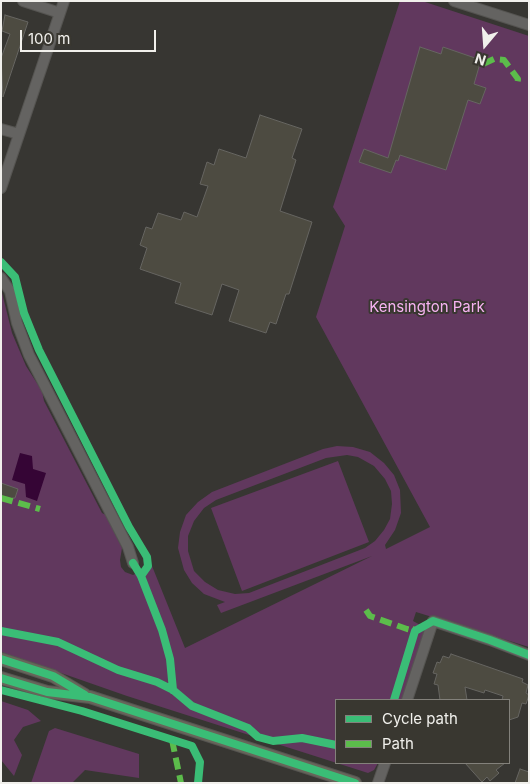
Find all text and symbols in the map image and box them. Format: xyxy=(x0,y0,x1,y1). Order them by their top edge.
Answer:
scale bar xyxy=(22,20,159,52)
north arrow xyxy=(460,20,510,70)
text: 100 m xyxy=(28,29,70,48)
text: N xyxy=(473,50,488,69)
park label: Kensington Park xyxy=(369,298,485,316)
legend xyxy=(335,699,510,764)
text: Cycle path xyxy=(382,709,458,728)
text: Path xyxy=(382,734,414,753)

